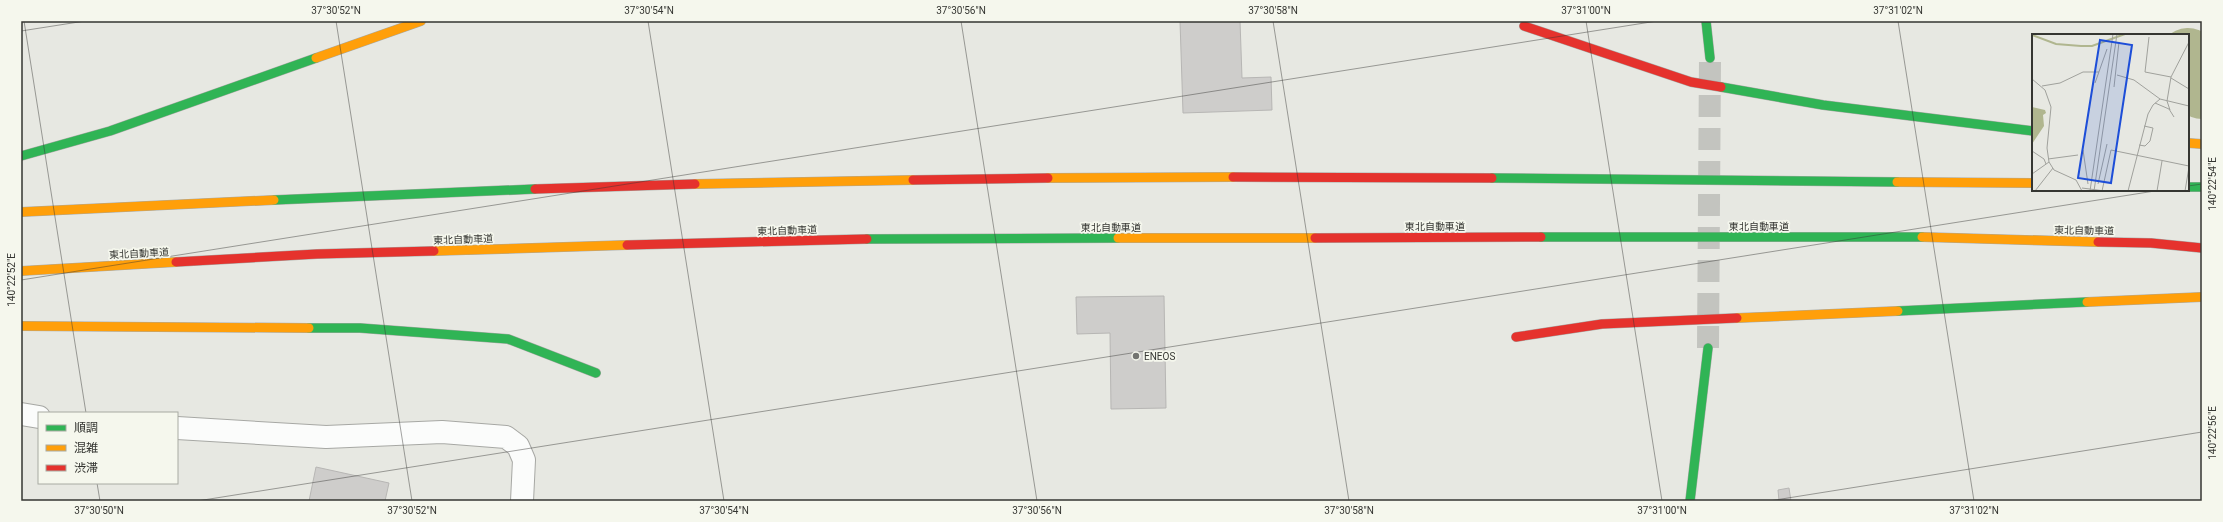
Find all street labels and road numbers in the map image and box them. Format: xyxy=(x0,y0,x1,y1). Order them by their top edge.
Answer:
street label: 東北自動車道 xyxy=(1405,221,1465,232)
street label: 東北自動車道 xyxy=(1729,221,1789,232)
street label: 東北自動車道 xyxy=(1081,222,1141,233)
street label: 東北自動車道 xyxy=(757,224,817,237)
street label: 東北自動車道 xyxy=(2054,224,2114,237)
street label: 東北自動車道 xyxy=(433,233,493,246)
street label: 東北自動車道 xyxy=(109,246,169,261)

